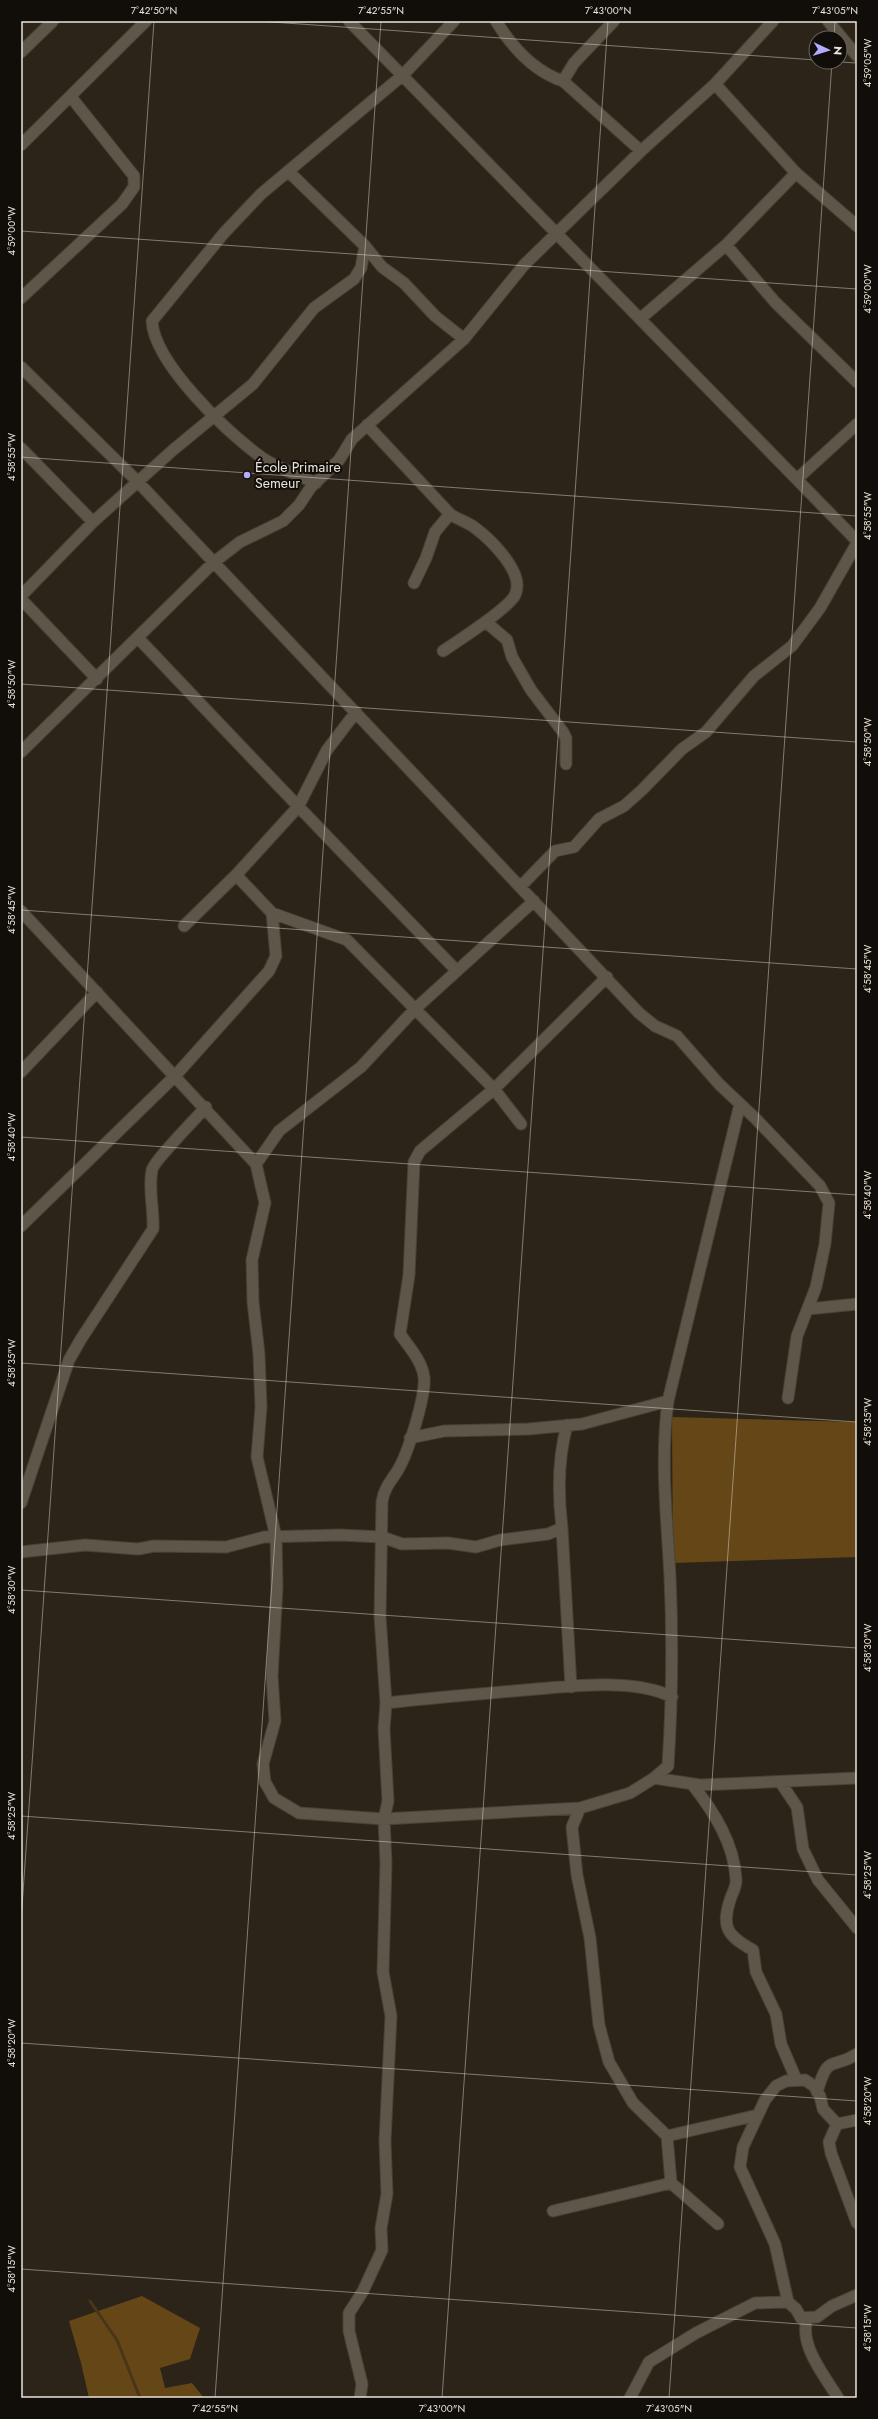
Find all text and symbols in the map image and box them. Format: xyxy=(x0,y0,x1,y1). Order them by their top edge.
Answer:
text: 7°42'50"N xyxy=(131,3,177,18)
text: 7°42'55"N xyxy=(358,3,404,18)
text: 7°43'00"N xyxy=(585,3,631,18)
text: 7°43'05"N xyxy=(812,3,858,18)
north arrow xyxy=(808,30,848,70)
text: 4°59'05"W xyxy=(860,38,875,88)
text: N xyxy=(830,46,846,56)
text: 4°59'00"W xyxy=(4,206,19,256)
text: 4°59'00"W xyxy=(860,264,875,314)
text: 4°58'55"W xyxy=(4,433,19,481)
place label: École Primaire Semeur xyxy=(255,457,341,493)
marker: École Primaire Semeur xyxy=(242,470,252,480)
text: 4°58'55"W xyxy=(860,492,875,540)
text: 4°58'50"W xyxy=(4,660,19,708)
text: 4°58'50"W xyxy=(860,718,875,766)
text: 4°58'45"W xyxy=(4,886,19,934)
text: 4°58'45"W xyxy=(860,945,875,993)
text: 4°58'40"W xyxy=(4,1112,19,1161)
text: 4°58'40"W xyxy=(860,1170,875,1219)
text: 4°58'35"W xyxy=(4,1339,19,1387)
text: 4°58'35"W xyxy=(860,1398,875,1446)
text: 4°58'30"W xyxy=(4,1566,19,1614)
text: 4°58'30"W xyxy=(860,1624,875,1672)
text: 4°58'25"W xyxy=(4,1792,19,1840)
text: 4°58'25"W xyxy=(860,1851,875,1899)
text: 4°58'20"W xyxy=(4,2019,19,2067)
text: 4°58'20"W xyxy=(860,2077,875,2125)
text: 4°58'15"W xyxy=(4,2245,19,2293)
text: 4°58'15"W xyxy=(860,2304,875,2352)
text: 7°42'55"N xyxy=(192,2401,238,2416)
text: 7°43'00"N xyxy=(419,2401,465,2416)
text: 7°43'05"N xyxy=(646,2401,692,2416)

